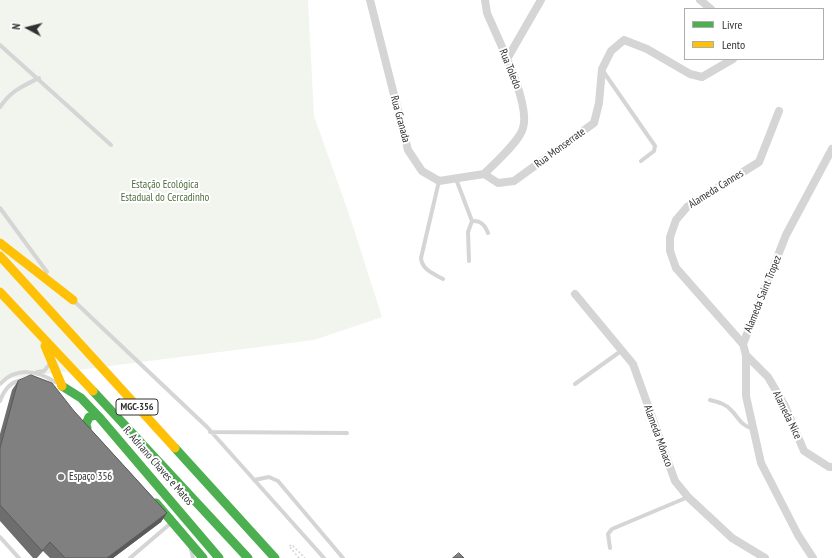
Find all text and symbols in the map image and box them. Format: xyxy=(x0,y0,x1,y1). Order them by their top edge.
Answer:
north arrow xyxy=(8,8,48,48)
legend xyxy=(684,8,824,60)
text: Livre xyxy=(722,17,742,32)
text: N xyxy=(9,23,23,30)
text: Lento xyxy=(722,37,745,52)
street label: Rua Toledo xyxy=(496,47,524,91)
street label: Rua Granada xyxy=(387,94,413,144)
street label: Rua Monserrate xyxy=(532,125,588,171)
street label: Alameda Cannes xyxy=(686,167,746,211)
park label: Estação Ecológica Estadual do Cercadinho xyxy=(121,178,209,204)
street label: Alameda Saint Tropez xyxy=(742,254,784,334)
street label: Alameda Nice xyxy=(770,389,804,441)
road number: MGC-356 xyxy=(116,399,158,415)
street label: Alameda Mônaco xyxy=(641,403,675,469)
street label: R. Adriano Chaves e Matos xyxy=(120,424,196,508)
place label: Espaço 356 xyxy=(69,470,112,484)
marker: Espaço 356 xyxy=(56,472,66,482)

